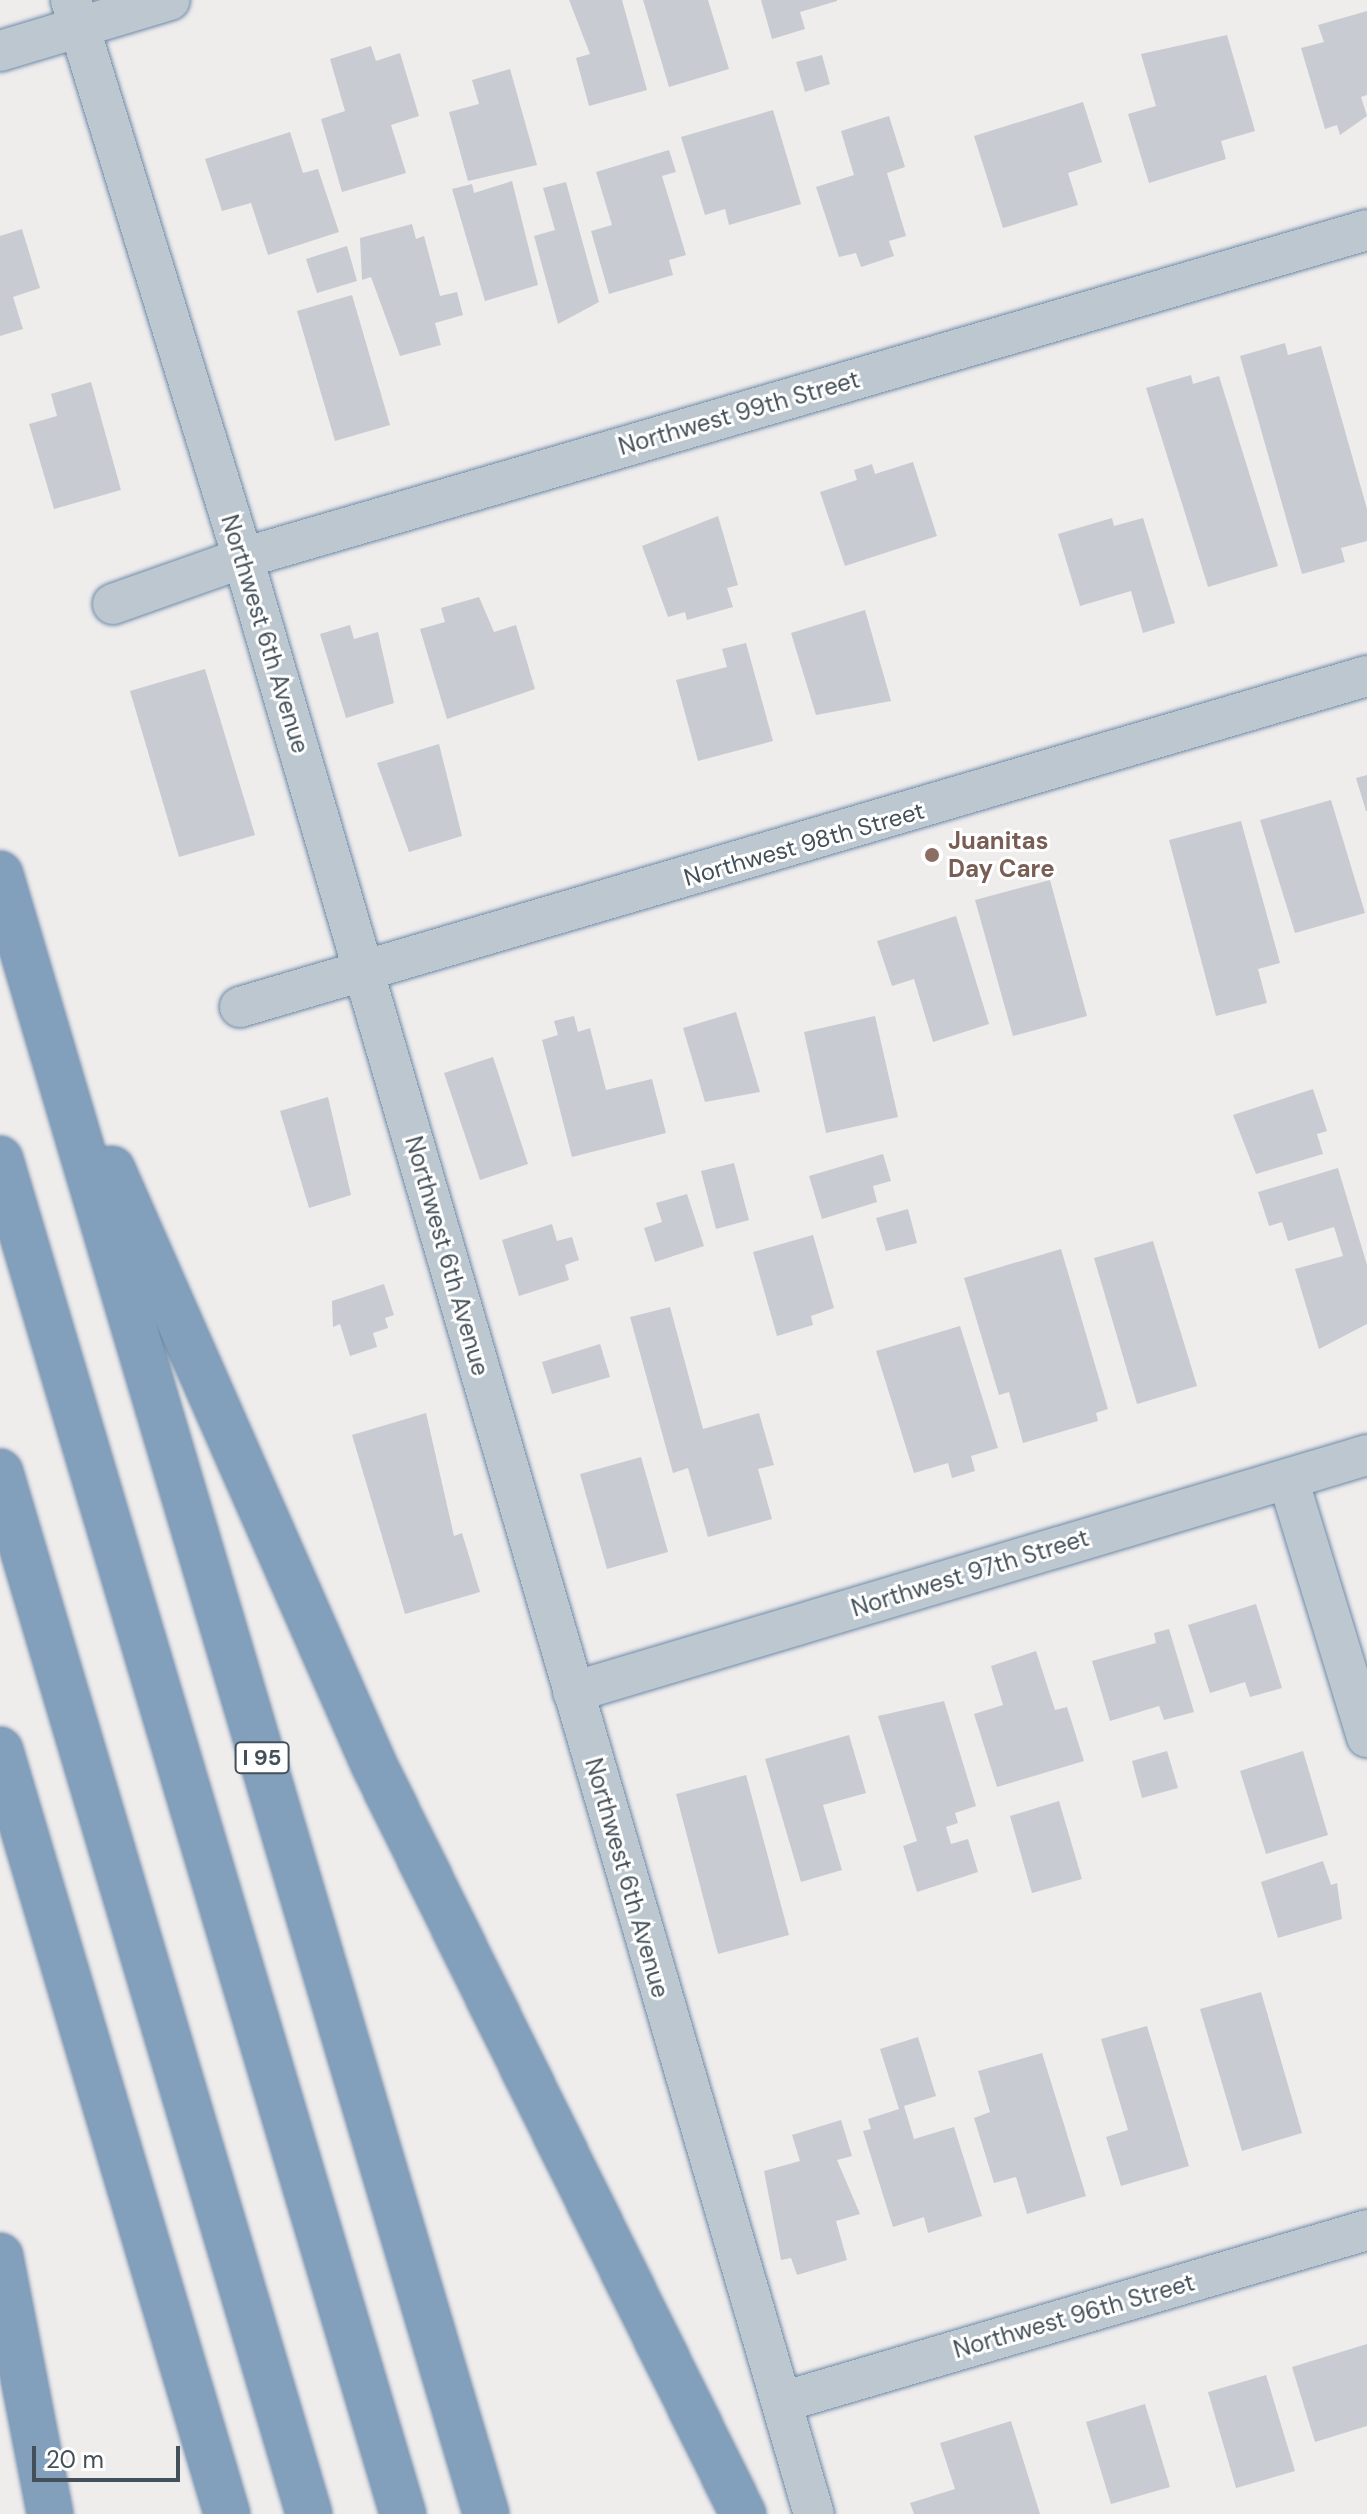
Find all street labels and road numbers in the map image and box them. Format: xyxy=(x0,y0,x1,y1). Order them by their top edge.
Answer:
street label: Northwest 99th Street xyxy=(615,365,863,461)
street label: Northwest 6th Avenue xyxy=(215,511,315,757)
street label: Northwest 98th Street xyxy=(681,796,927,892)
street label: Northwest 6th Avenue xyxy=(399,1133,495,1379)
street label: Northwest 97th Street xyxy=(848,1523,1092,1623)
road number: I 95 xyxy=(234,1740,290,1776)
street label: Northwest 6th Avenue xyxy=(579,1755,675,2001)
street label: Northwest 96th Street xyxy=(950,2268,1198,2364)

